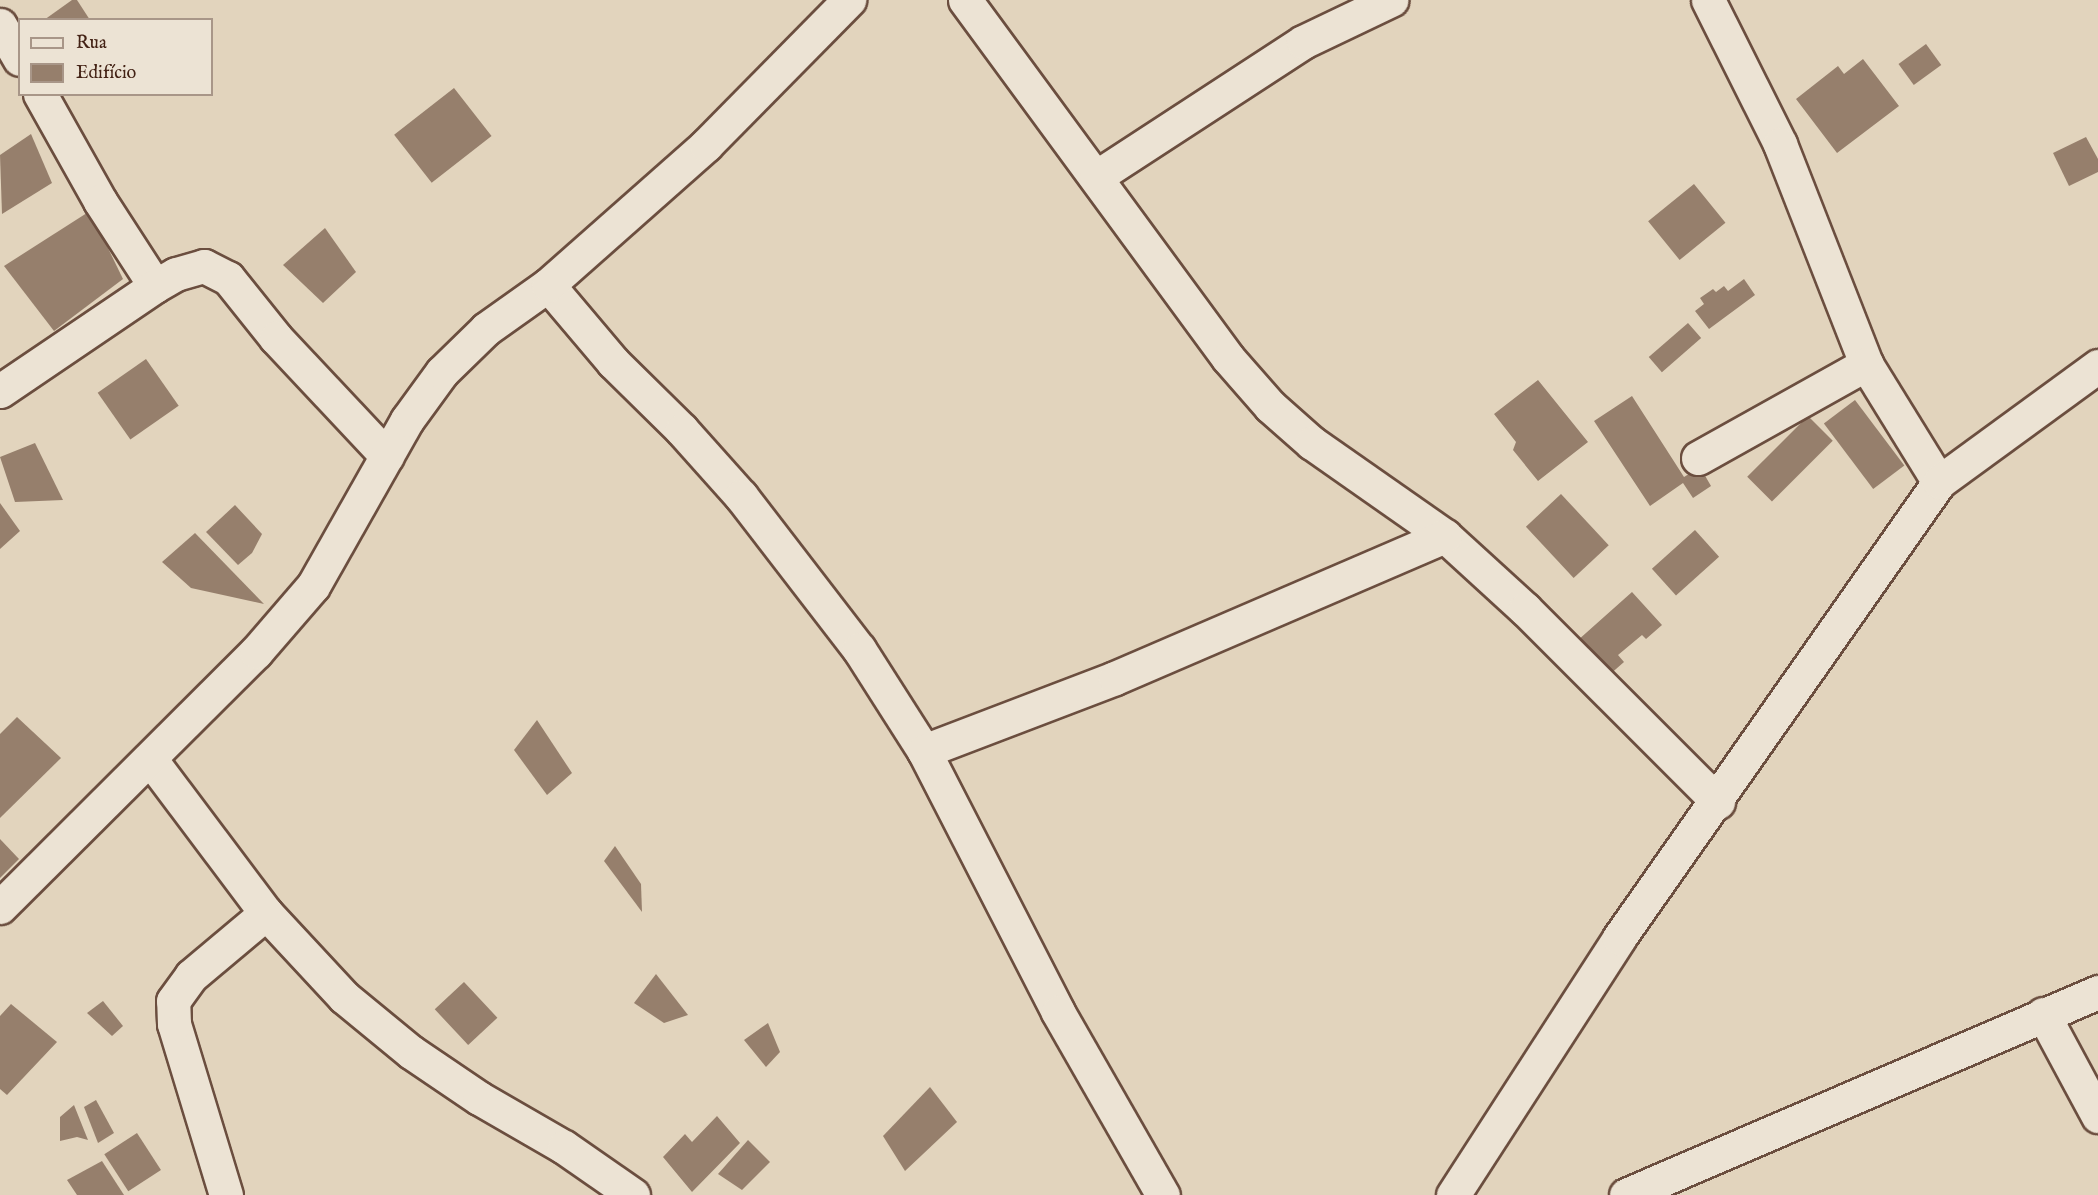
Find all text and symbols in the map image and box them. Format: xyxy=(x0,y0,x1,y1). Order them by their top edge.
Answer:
legend xyxy=(18,18,213,96)
text: Rua xyxy=(76,32,107,55)
text: Edifício xyxy=(76,62,136,85)

